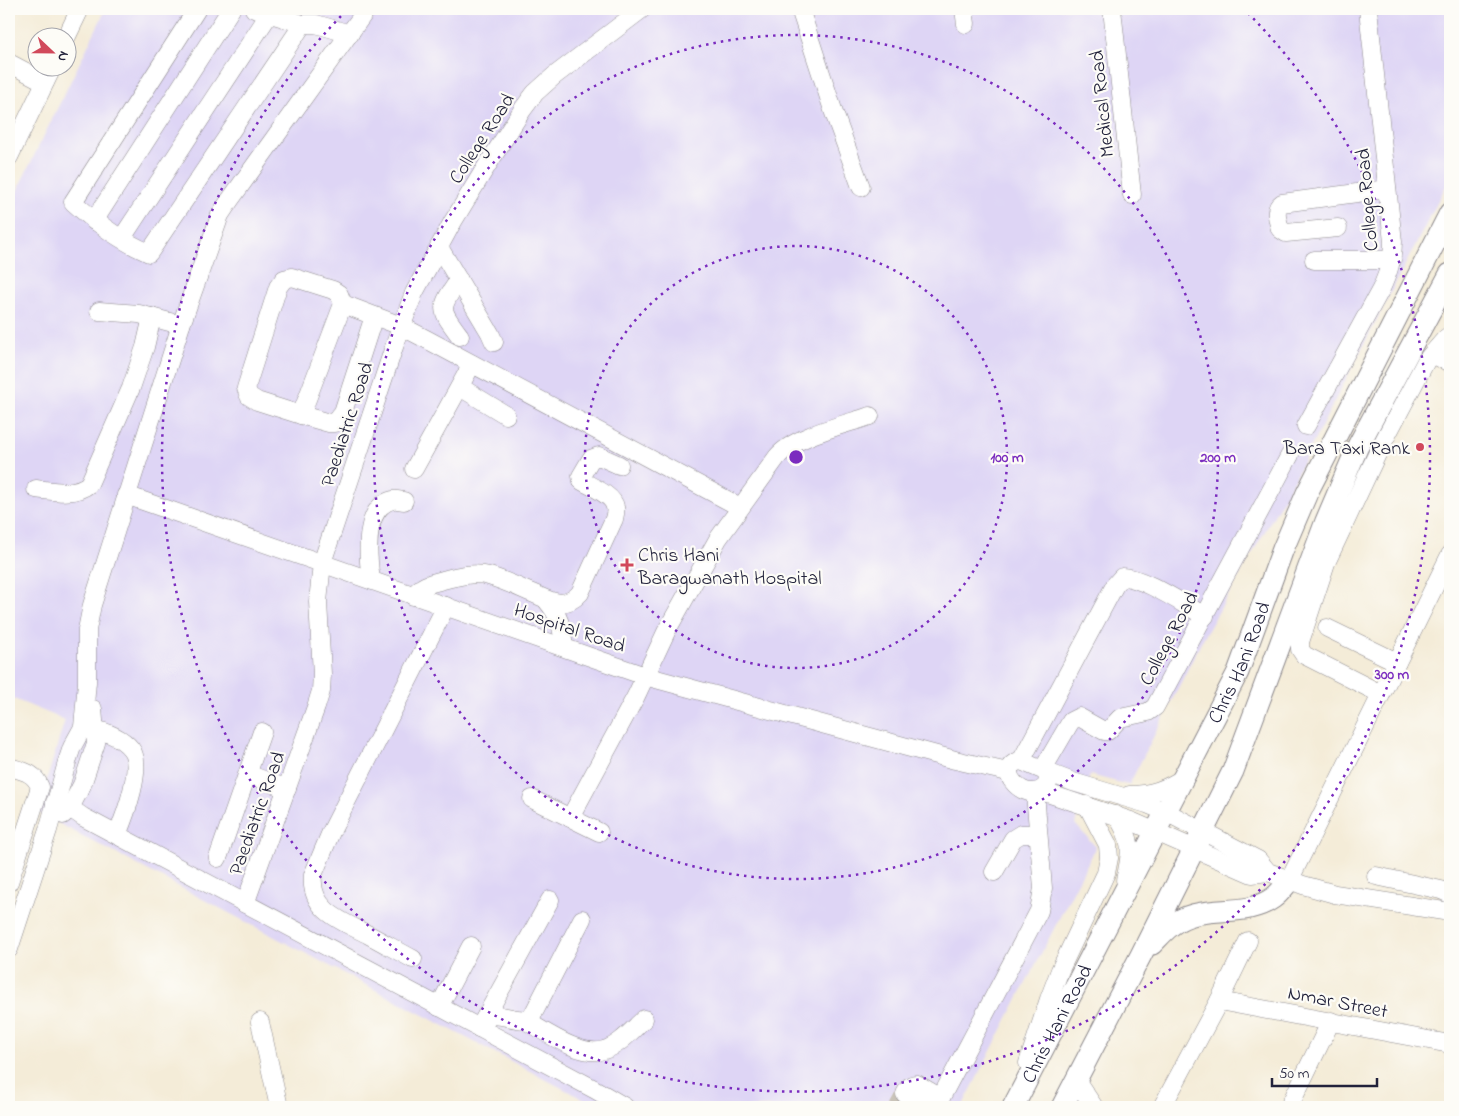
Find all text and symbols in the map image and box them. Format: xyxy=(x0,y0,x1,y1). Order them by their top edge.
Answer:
north arrow xyxy=(28,28,78,78)
text: N xyxy=(51,48,74,65)
street label: Medical Road xyxy=(1083,49,1124,159)
street label: College Road xyxy=(443,88,524,191)
street label: College Road xyxy=(1350,147,1388,252)
street label: Paediatric Road xyxy=(315,359,382,491)
place label: Bara Taxi Rank xyxy=(1282,435,1410,464)
marker: Bara Taxi Rank xyxy=(1414,441,1426,453)
text: 100 m xyxy=(990,447,1024,469)
text: 200 m xyxy=(1199,447,1236,469)
centre of rings xyxy=(787,448,805,466)
place label: Chris Hani Baragwanath Hospital xyxy=(637,542,822,595)
marker: Chris Hani Baragwanath Hospital xyxy=(620,558,634,572)
street label: College Road xyxy=(1133,587,1208,692)
street label: Hospital Road xyxy=(510,597,629,662)
street label: Chris Hani Road xyxy=(1202,598,1279,729)
text: 300 m xyxy=(1374,664,1410,686)
street label: Paediatric Road xyxy=(223,748,294,880)
street label: Chris Hani Road xyxy=(1016,960,1101,1089)
street label: Nmar Street xyxy=(1285,980,1390,1027)
scale bar xyxy=(1272,1056,1376,1088)
text: 50 m xyxy=(1279,1063,1310,1085)

